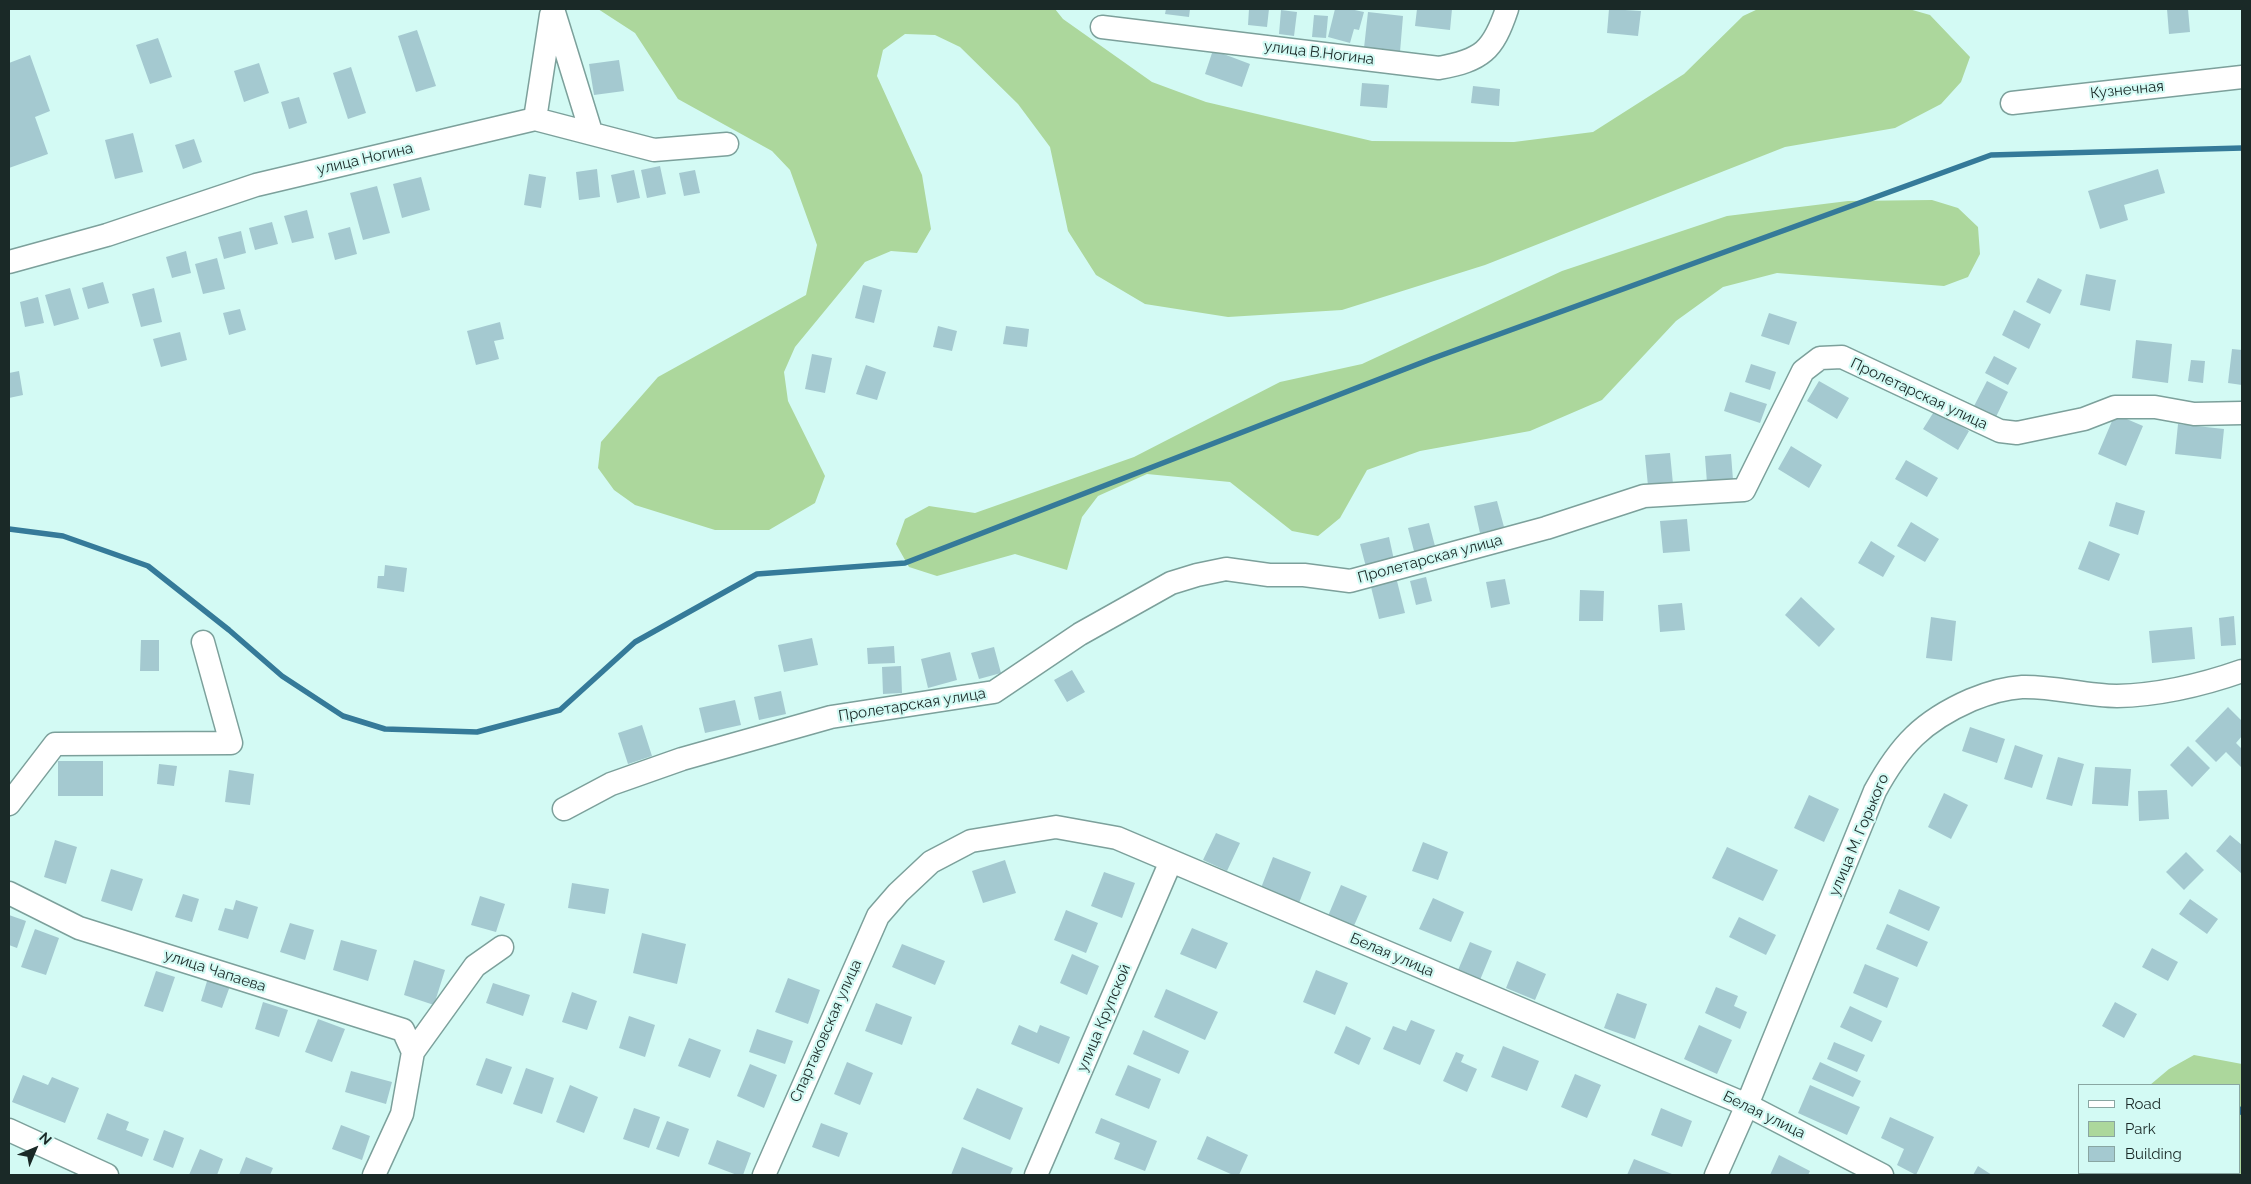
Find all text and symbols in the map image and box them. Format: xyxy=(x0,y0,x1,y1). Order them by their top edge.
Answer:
street label: улица В.Ногина xyxy=(1263,37,1375,69)
street label: Кузнечная xyxy=(2089,77,2165,103)
street label: улица Ногина xyxy=(315,139,415,179)
street label: Пролетарская улица xyxy=(1848,354,1990,434)
street label: Пролетарская улица xyxy=(1356,531,1504,587)
street label: Пролетарская улица xyxy=(837,684,987,726)
street label: улица М. Горького xyxy=(1825,771,1893,899)
street label: Белая улица xyxy=(1347,929,1437,981)
street label: улица Чапаева xyxy=(162,946,268,996)
street label: Спартаковская улица xyxy=(786,957,866,1105)
street label: улица Крупской xyxy=(1073,962,1135,1074)
legend xyxy=(2078,1084,2241,1174)
street label: Белая улица xyxy=(1720,1087,1808,1143)
text: Road xyxy=(2125,1095,2161,1113)
text: Park xyxy=(2125,1120,2156,1138)
north arrow xyxy=(10,1124,60,1174)
text: N xyxy=(36,1129,55,1148)
text: Building xyxy=(2125,1145,2182,1163)

